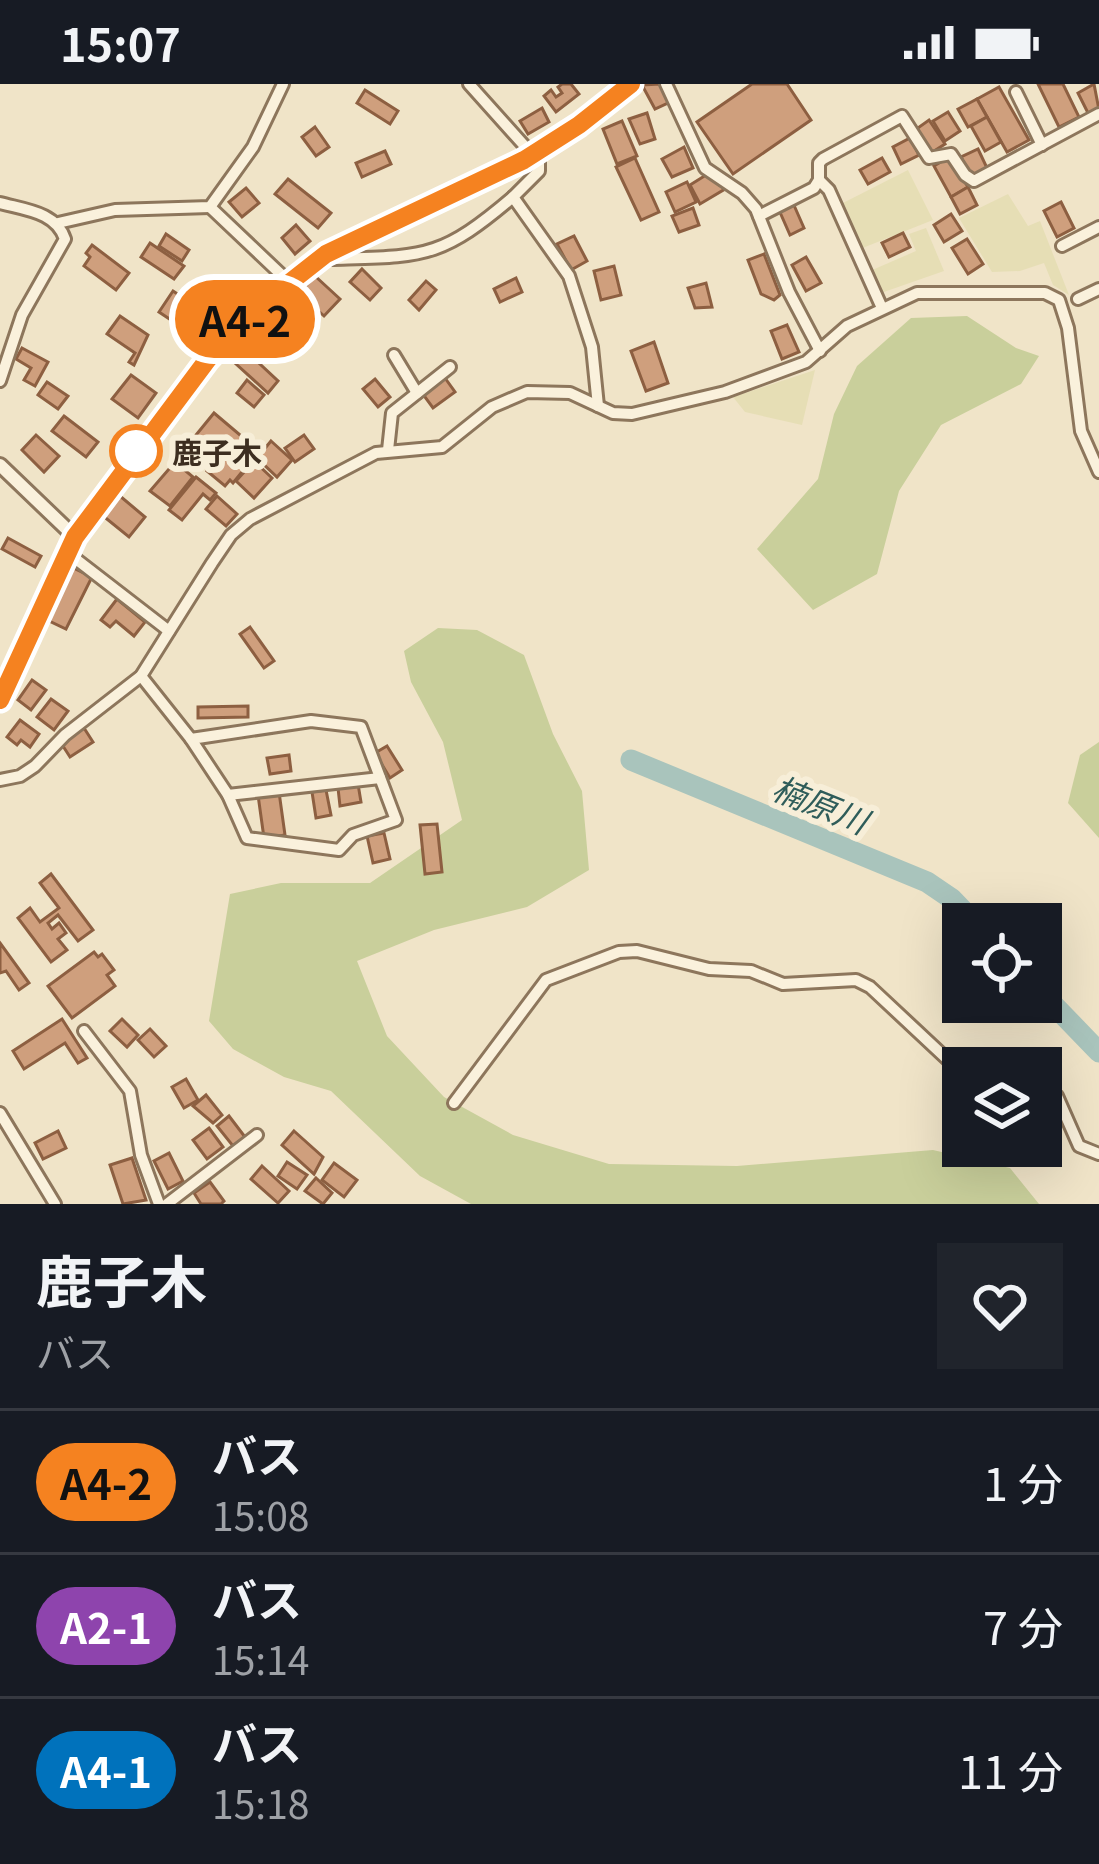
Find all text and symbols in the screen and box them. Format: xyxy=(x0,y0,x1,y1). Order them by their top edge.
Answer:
text: 15:07 xyxy=(60,10,181,75)
line badge: A4-2 xyxy=(161,280,329,358)
text: A4-2 xyxy=(199,288,291,349)
marker: 鹿子木 xyxy=(111,426,161,476)
place label: 鹿子木 xyxy=(172,429,262,473)
water label: 楠原川 xyxy=(766,762,879,845)
map controls xyxy=(942,903,1062,1167)
button: locate xyxy=(942,903,1062,1023)
button: layers xyxy=(942,1047,1062,1167)
text: 鹿子木 xyxy=(36,1237,207,1319)
button: heart xyxy=(937,1243,1063,1369)
text: バス xyxy=(36,1323,114,1379)
text: バス xyxy=(212,1421,302,1486)
text: 1 分 xyxy=(983,1449,1063,1514)
text: A4-2 xyxy=(60,1451,152,1512)
text: 15:08 xyxy=(212,1486,309,1542)
text: バス xyxy=(212,1565,302,1630)
text: 7 分 xyxy=(983,1593,1063,1658)
text: A2-1 xyxy=(60,1595,152,1656)
text: 15:14 xyxy=(212,1630,309,1686)
text: バス xyxy=(212,1709,302,1774)
text: 11 分 xyxy=(958,1737,1063,1802)
text: A4-1 xyxy=(60,1739,152,1800)
text: 15:18 xyxy=(212,1774,309,1830)

